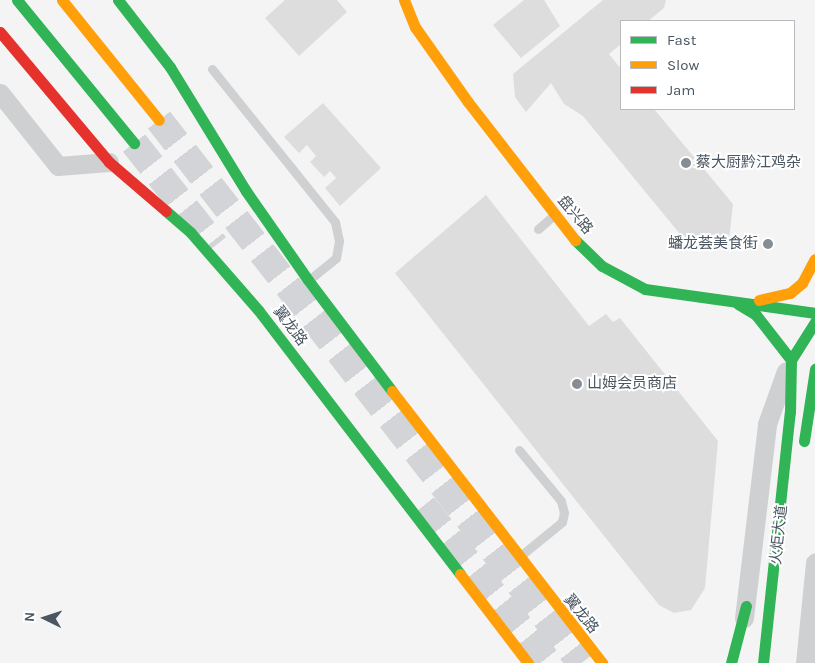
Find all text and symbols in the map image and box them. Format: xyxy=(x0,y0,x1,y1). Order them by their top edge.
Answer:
legend xyxy=(620,20,795,110)
text: Fast xyxy=(667,31,696,49)
text: Slow xyxy=(667,56,699,74)
text: Jam xyxy=(667,81,695,99)
place label: 蔡大厨黔江鸡杂 xyxy=(696,154,801,172)
marker: 蔡大厨黔江鸡杂 xyxy=(680,157,692,169)
street label: 盘兴路 xyxy=(554,192,596,238)
place label: 蟠龙荟美食街 xyxy=(668,235,758,253)
marker: 蟠龙荟美食街 xyxy=(762,238,774,250)
street label: 翼龙路 xyxy=(269,303,311,349)
place label: 山姆会员商店 xyxy=(587,375,677,393)
marker: 山姆会员商店 xyxy=(571,378,583,390)
street label: 火炬大道 xyxy=(767,504,791,566)
street label: 翼龙路 xyxy=(560,591,602,637)
north arrow xyxy=(20,593,70,643)
text: N xyxy=(21,611,38,623)

